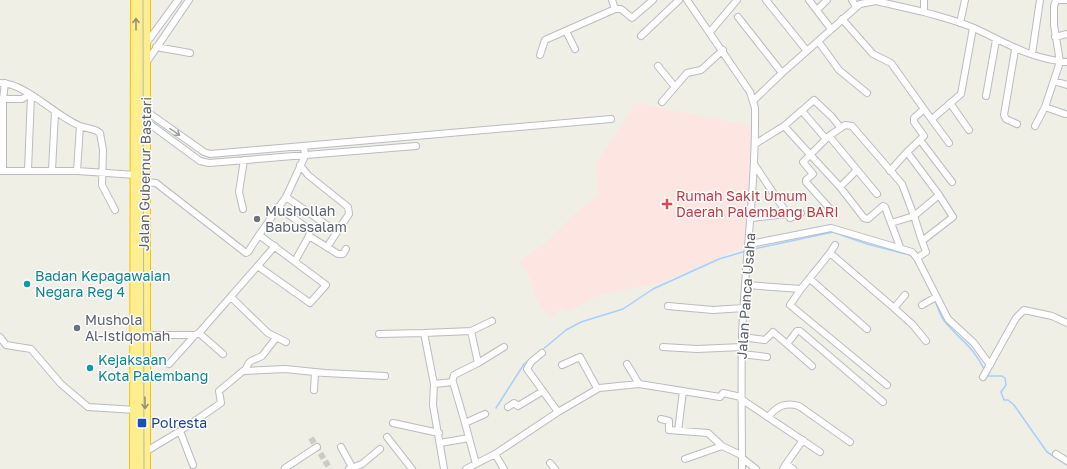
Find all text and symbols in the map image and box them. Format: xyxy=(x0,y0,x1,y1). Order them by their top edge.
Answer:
one-way arrow xyxy=(132,18,140,31)
street label: Jalan Gubernur Bastari xyxy=(135,97,154,251)
one-way arrow xyxy=(169,128,180,136)
place label: Rumah Sakit Umum Daerah Palembang BARI xyxy=(676,187,839,220)
marker: Rumah Sakit Umum Daerah Palembang BARI xyxy=(661,198,673,210)
place label: Mushollah Babussalam xyxy=(265,202,347,235)
marker: Mushollah Babussalam xyxy=(252,214,262,224)
street label: Jalan Panca Usaha xyxy=(733,232,758,360)
place label: Badan Kepagawaian Negara Reg 4 xyxy=(35,267,171,300)
marker: Badan Kepagawaian Negara Reg 4 xyxy=(22,279,32,289)
place label: Mushola Al-Istiqomah xyxy=(85,311,170,344)
marker: Mushola Al-Istiqomah xyxy=(72,323,82,333)
place label: Kejaksaan Kota Palembang xyxy=(98,351,208,384)
marker: Kejaksaan Kota Palembang xyxy=(85,363,95,373)
one-way arrow xyxy=(141,396,149,409)
place label: Polresta xyxy=(151,414,207,431)
marker: Polresta xyxy=(136,417,148,429)

